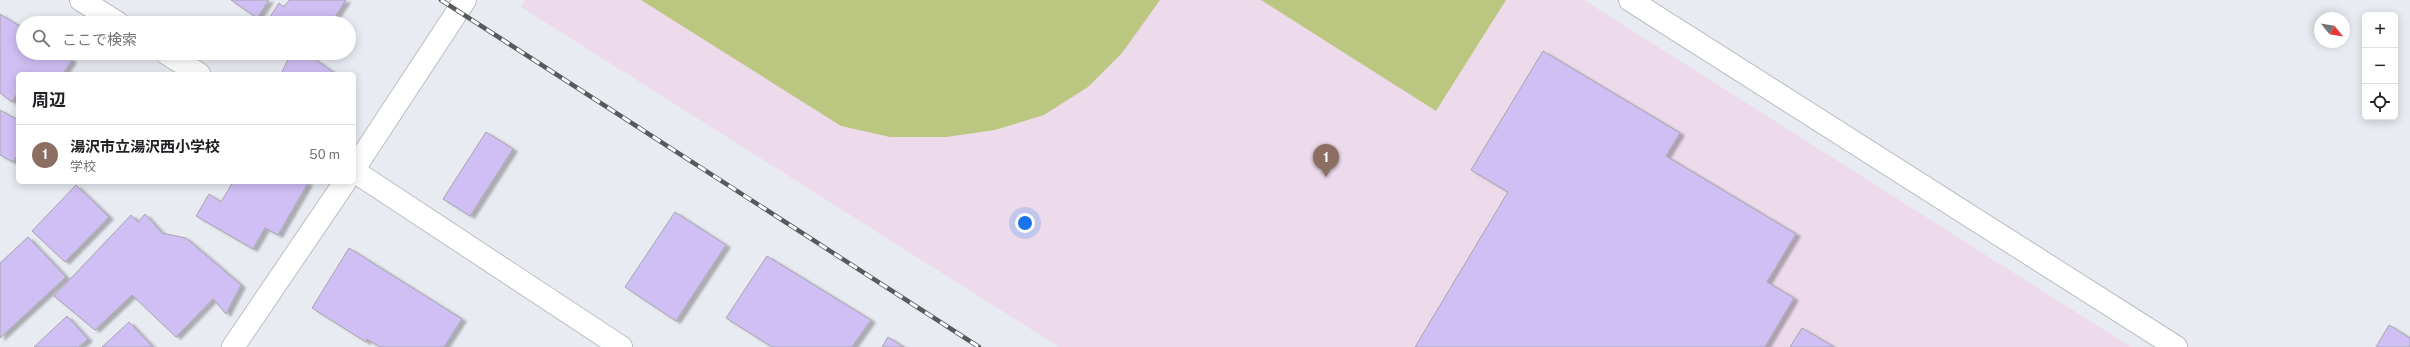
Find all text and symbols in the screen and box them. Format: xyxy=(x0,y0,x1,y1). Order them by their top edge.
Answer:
north arrow xyxy=(2314,12,2350,48)
map controls xyxy=(2362,12,2398,120)
button: + xyxy=(2362,12,2398,48)
search box xyxy=(16,16,356,60)
icon: search xyxy=(30,27,52,49)
text: ここで検索 xyxy=(62,31,137,48)
button: − xyxy=(2362,48,2398,84)
button: locate xyxy=(2362,84,2398,120)
text: 周辺 xyxy=(32,90,66,110)
text: 湯沢市立湯沢西小学校 xyxy=(70,138,220,155)
pin: 1 xyxy=(1313,144,1339,177)
text: 1 xyxy=(42,147,48,162)
text: 50 m xyxy=(309,147,340,162)
text: 学校 xyxy=(70,159,96,174)
your location xyxy=(1015,213,1035,233)

